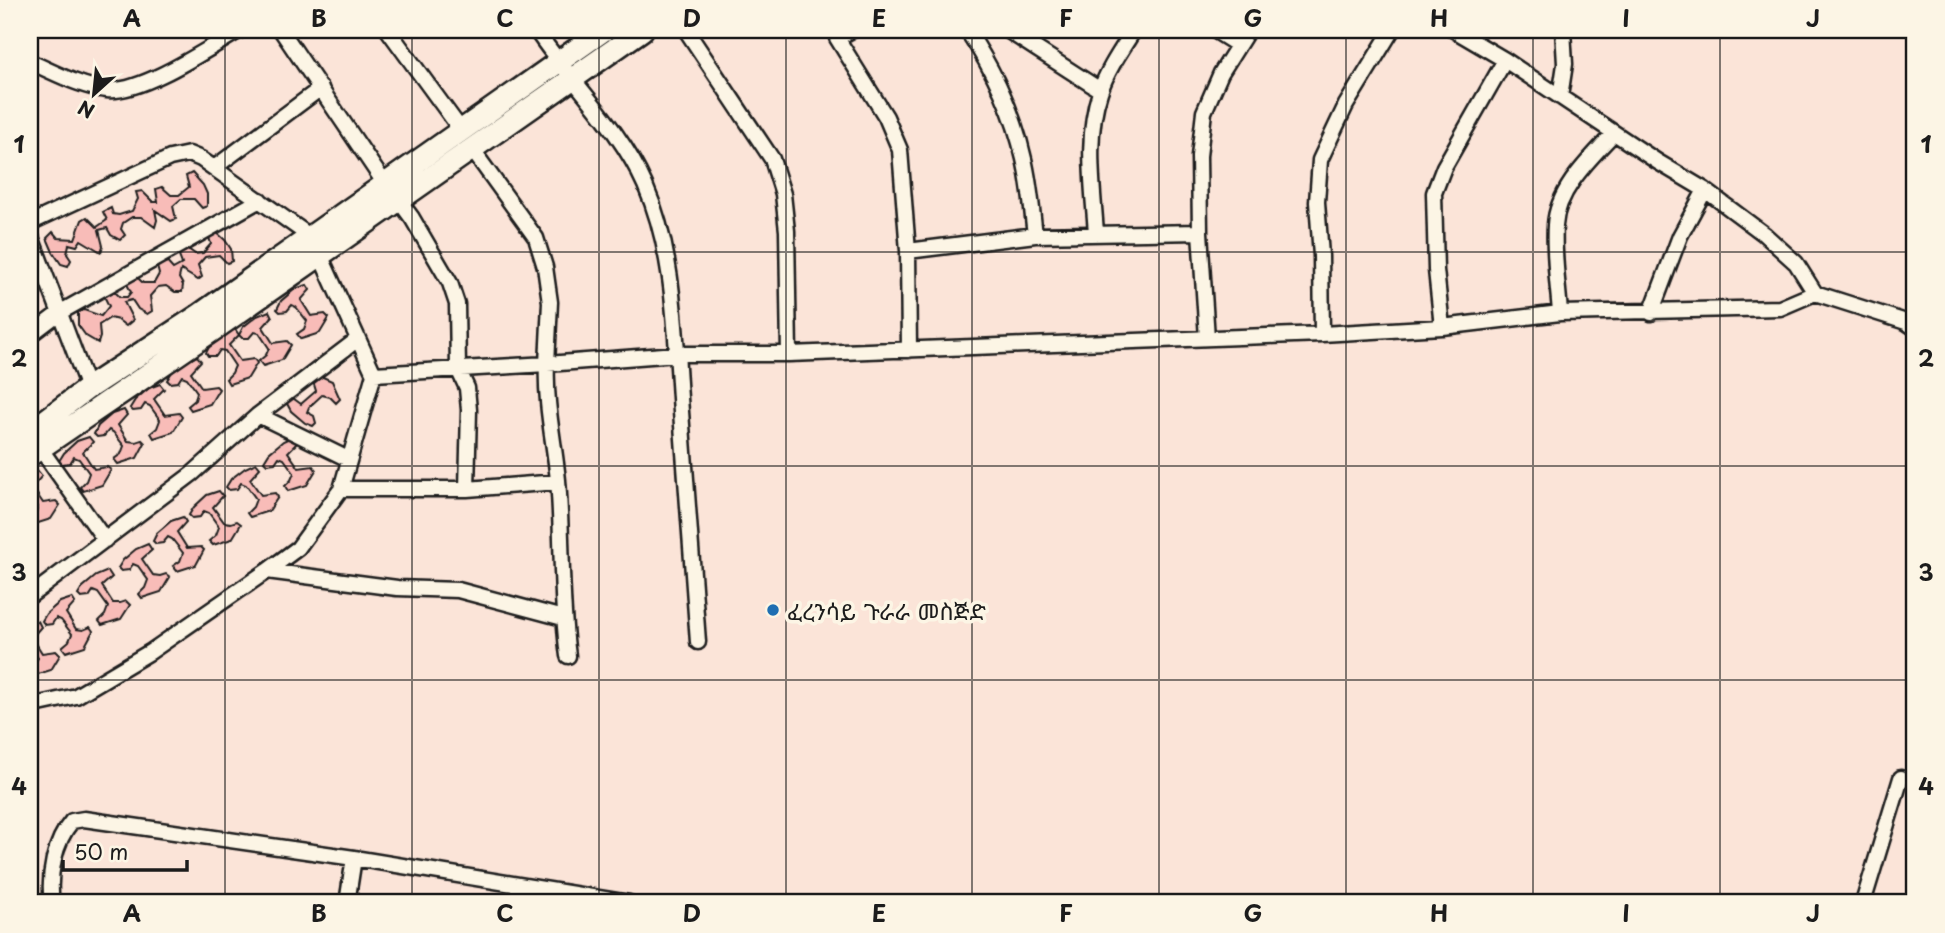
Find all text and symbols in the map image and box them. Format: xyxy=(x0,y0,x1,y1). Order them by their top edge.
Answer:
text: A xyxy=(123,0,141,35)
text: B xyxy=(311,0,327,35)
text: C xyxy=(496,0,514,35)
text: D xyxy=(683,0,701,35)
text: E xyxy=(872,0,886,35)
text: F xyxy=(1059,0,1073,35)
text: G xyxy=(1244,0,1262,35)
text: H xyxy=(1430,0,1448,35)
text: I xyxy=(1622,0,1630,35)
text: J xyxy=(1806,0,1820,35)
north arrow xyxy=(60,60,130,130)
text: N xyxy=(73,94,99,126)
text: 1 xyxy=(14,126,25,161)
text: 1 xyxy=(1921,126,1932,161)
text: 2 xyxy=(11,340,27,375)
text: 2 xyxy=(1918,340,1934,375)
text: 3 xyxy=(11,554,27,589)
text: 3 xyxy=(1918,554,1934,589)
place label: ፈረንሳይ ጉራራ መስጅድ xyxy=(787,593,987,628)
marker: ፈረንሳይ ጉራራ መስጅድ xyxy=(765,602,781,618)
text: 4 xyxy=(11,768,27,803)
text: 4 xyxy=(1918,768,1934,803)
scale bar xyxy=(63,828,187,872)
text: 50 m xyxy=(74,835,128,867)
text: A xyxy=(123,895,141,930)
text: B xyxy=(311,895,327,930)
text: C xyxy=(496,895,514,930)
text: D xyxy=(683,895,701,930)
text: E xyxy=(872,895,886,930)
text: F xyxy=(1059,895,1073,930)
text: G xyxy=(1244,895,1262,930)
text: H xyxy=(1430,895,1448,930)
text: I xyxy=(1622,895,1630,930)
text: J xyxy=(1806,895,1820,930)

